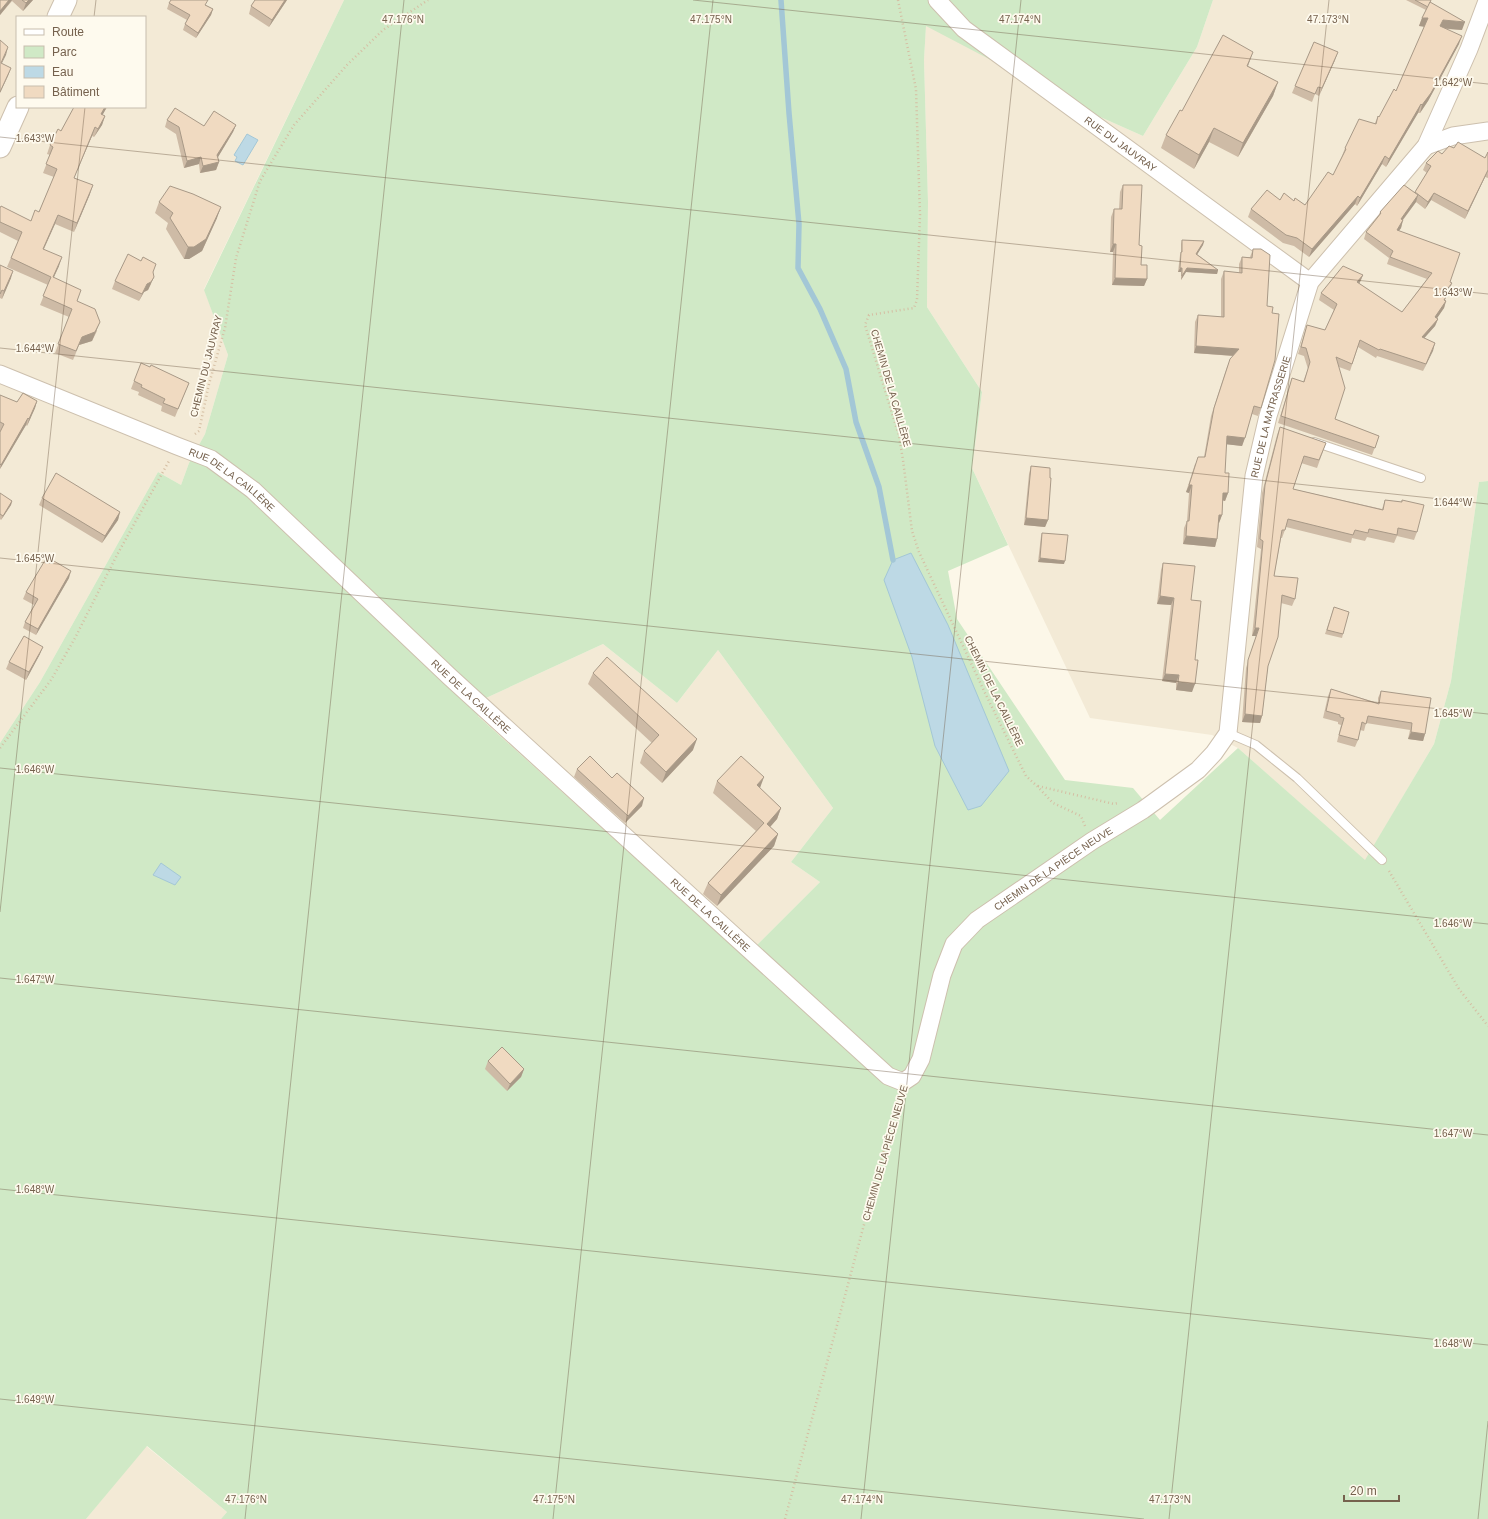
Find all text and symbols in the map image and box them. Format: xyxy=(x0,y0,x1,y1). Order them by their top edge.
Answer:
text: 47.176°N xyxy=(382,14,424,25)
text: 47.175°N xyxy=(690,14,732,25)
text: 47.174°N xyxy=(999,14,1041,25)
text: 47.173°N xyxy=(1307,14,1349,25)
legend xyxy=(16,16,146,108)
text: Route xyxy=(52,25,84,39)
text: Parc xyxy=(52,45,77,59)
text: Eau xyxy=(52,65,73,79)
text: 1.642°W xyxy=(1434,77,1473,88)
text: Bâtiment xyxy=(52,85,100,99)
street label: RUE DU JAUVRAY xyxy=(1083,114,1159,174)
text: 1.643°W xyxy=(16,133,55,144)
text: 1.643°W xyxy=(1434,287,1473,298)
street label: CHEMIN DU JAUVRAY xyxy=(188,313,224,418)
street label: CHEMIN DE LA CAILLÈRE xyxy=(869,328,914,448)
text: 1.644°W xyxy=(16,343,55,354)
street label: RUE DE LA MATRASSERIE xyxy=(1248,354,1292,479)
street label: RUE DE LA CAILLÈRE xyxy=(187,446,277,514)
text: 1.644°W xyxy=(1434,497,1473,508)
text: 1.645°W xyxy=(16,553,55,564)
street label: CHEMIN DE LA CAILLÈRE xyxy=(962,633,1027,748)
street label: RUE DE LA CAILLÈRE xyxy=(430,657,513,735)
text: 1.645°W xyxy=(1434,708,1473,719)
text: 1.646°W xyxy=(16,764,55,775)
street label: CHEMIN DE LA PIÈCE NEUVE xyxy=(992,824,1115,912)
street label: RUE DE LA CAILLÈRE xyxy=(669,876,753,954)
text: 1.646°W xyxy=(1434,918,1473,929)
text: 1.647°W xyxy=(16,974,55,985)
street label: CHEMIN DE LA PIÈCE NEUVE xyxy=(859,1083,910,1222)
text: 1.647°W xyxy=(1434,1128,1473,1139)
text: 1.648°W xyxy=(16,1184,55,1195)
text: 1.648°W xyxy=(1434,1338,1473,1349)
text: 1.649°W xyxy=(16,1394,55,1405)
scale bar xyxy=(1344,1477,1399,1503)
text: 20 m xyxy=(1350,1484,1377,1498)
text: 47.176°N xyxy=(225,1494,267,1505)
text: 47.175°N xyxy=(533,1494,575,1505)
text: 47.174°N xyxy=(841,1494,883,1505)
text: 47.173°N xyxy=(1149,1494,1191,1505)

